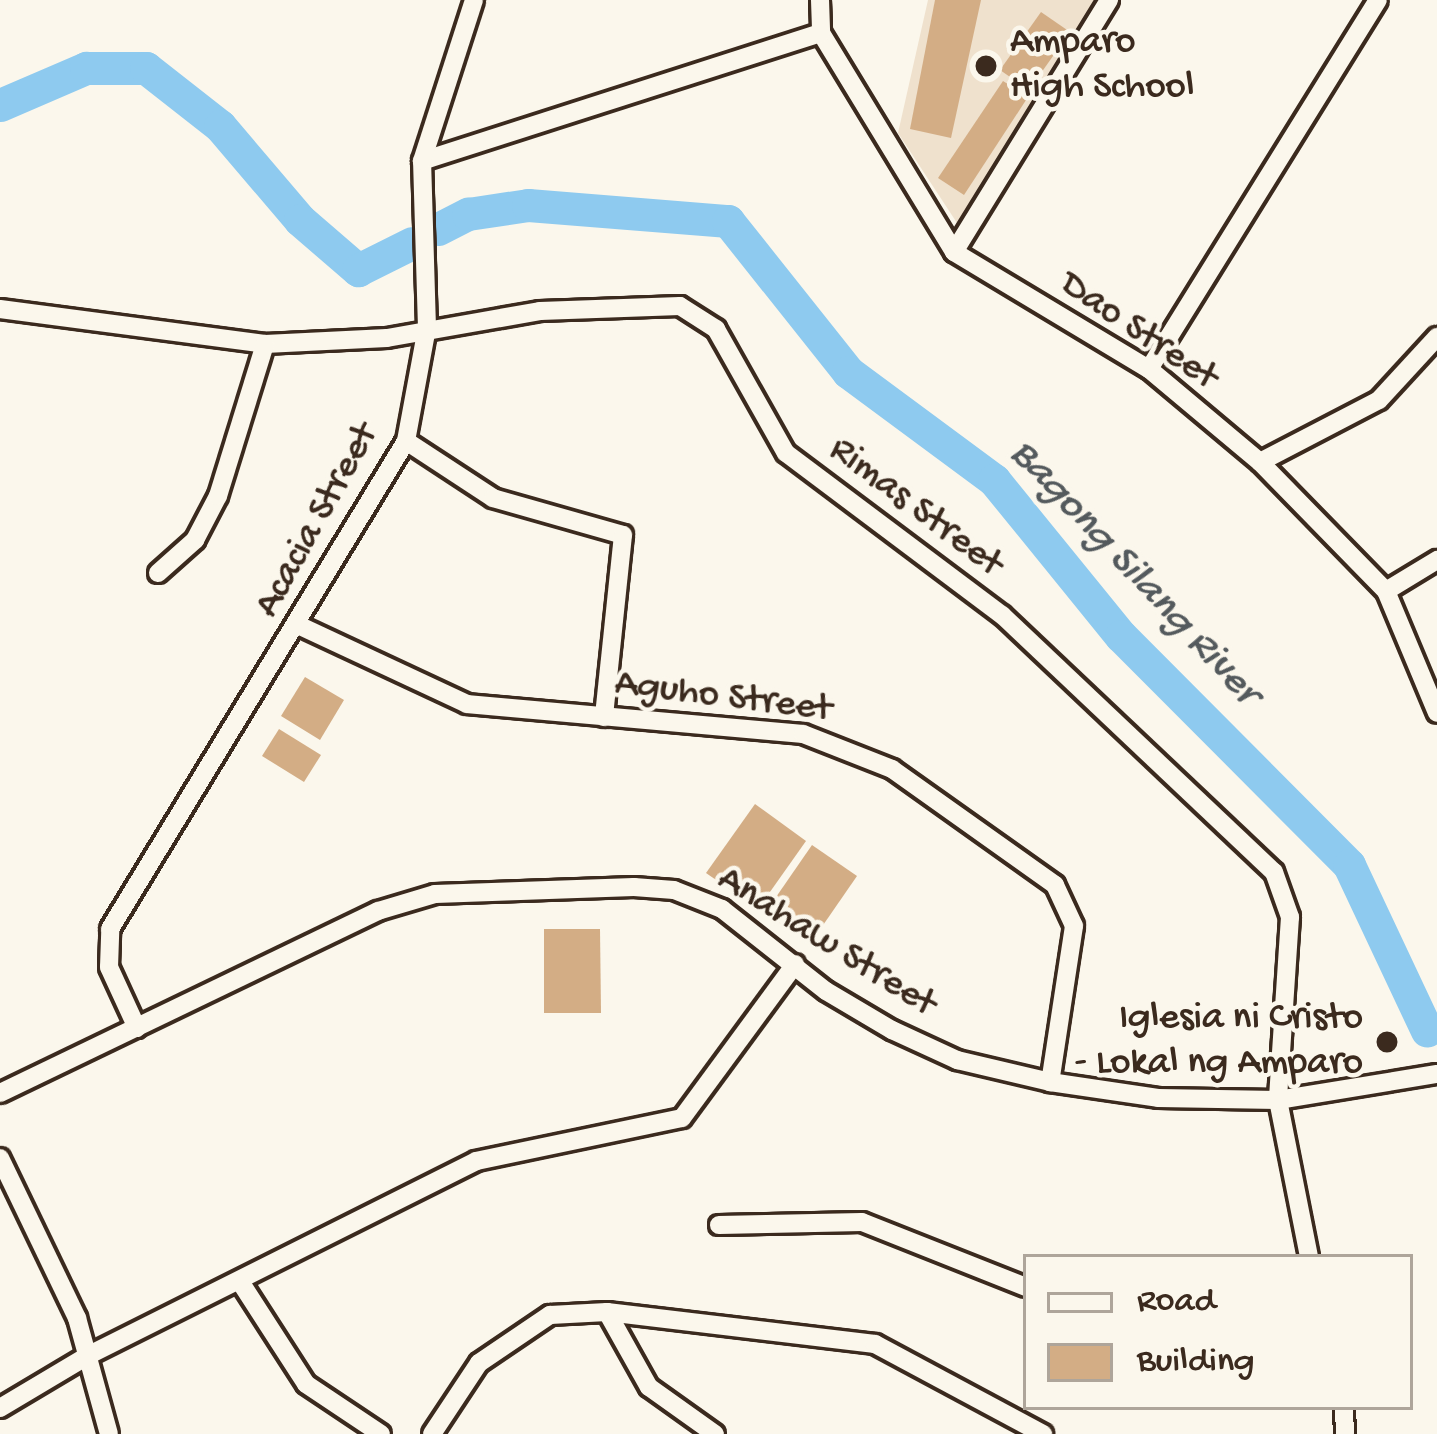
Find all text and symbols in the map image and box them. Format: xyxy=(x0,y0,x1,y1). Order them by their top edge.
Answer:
place label: Amparo High School xyxy=(1010,21,1194,112)
marker: Amparo High School xyxy=(973,53,999,79)
street label: Dao Street xyxy=(1050,262,1226,402)
street label: Acacia Street xyxy=(246,416,390,626)
street label: Rimas Street xyxy=(819,427,1011,589)
water label: Bagong Silang River xyxy=(997,431,1269,717)
street label: Aguho Street xyxy=(612,661,834,735)
street label: Anahaw Street xyxy=(708,857,944,1029)
place label: Iglesia ni Cristo - Lokal ng Amparo xyxy=(1075,997,1363,1088)
marker: Iglesia ni Cristo - Lokal ng Amparo xyxy=(1374,1029,1400,1055)
legend xyxy=(1023,1254,1413,1410)
text: Road xyxy=(1137,1281,1216,1324)
text: Building xyxy=(1137,1341,1255,1384)

